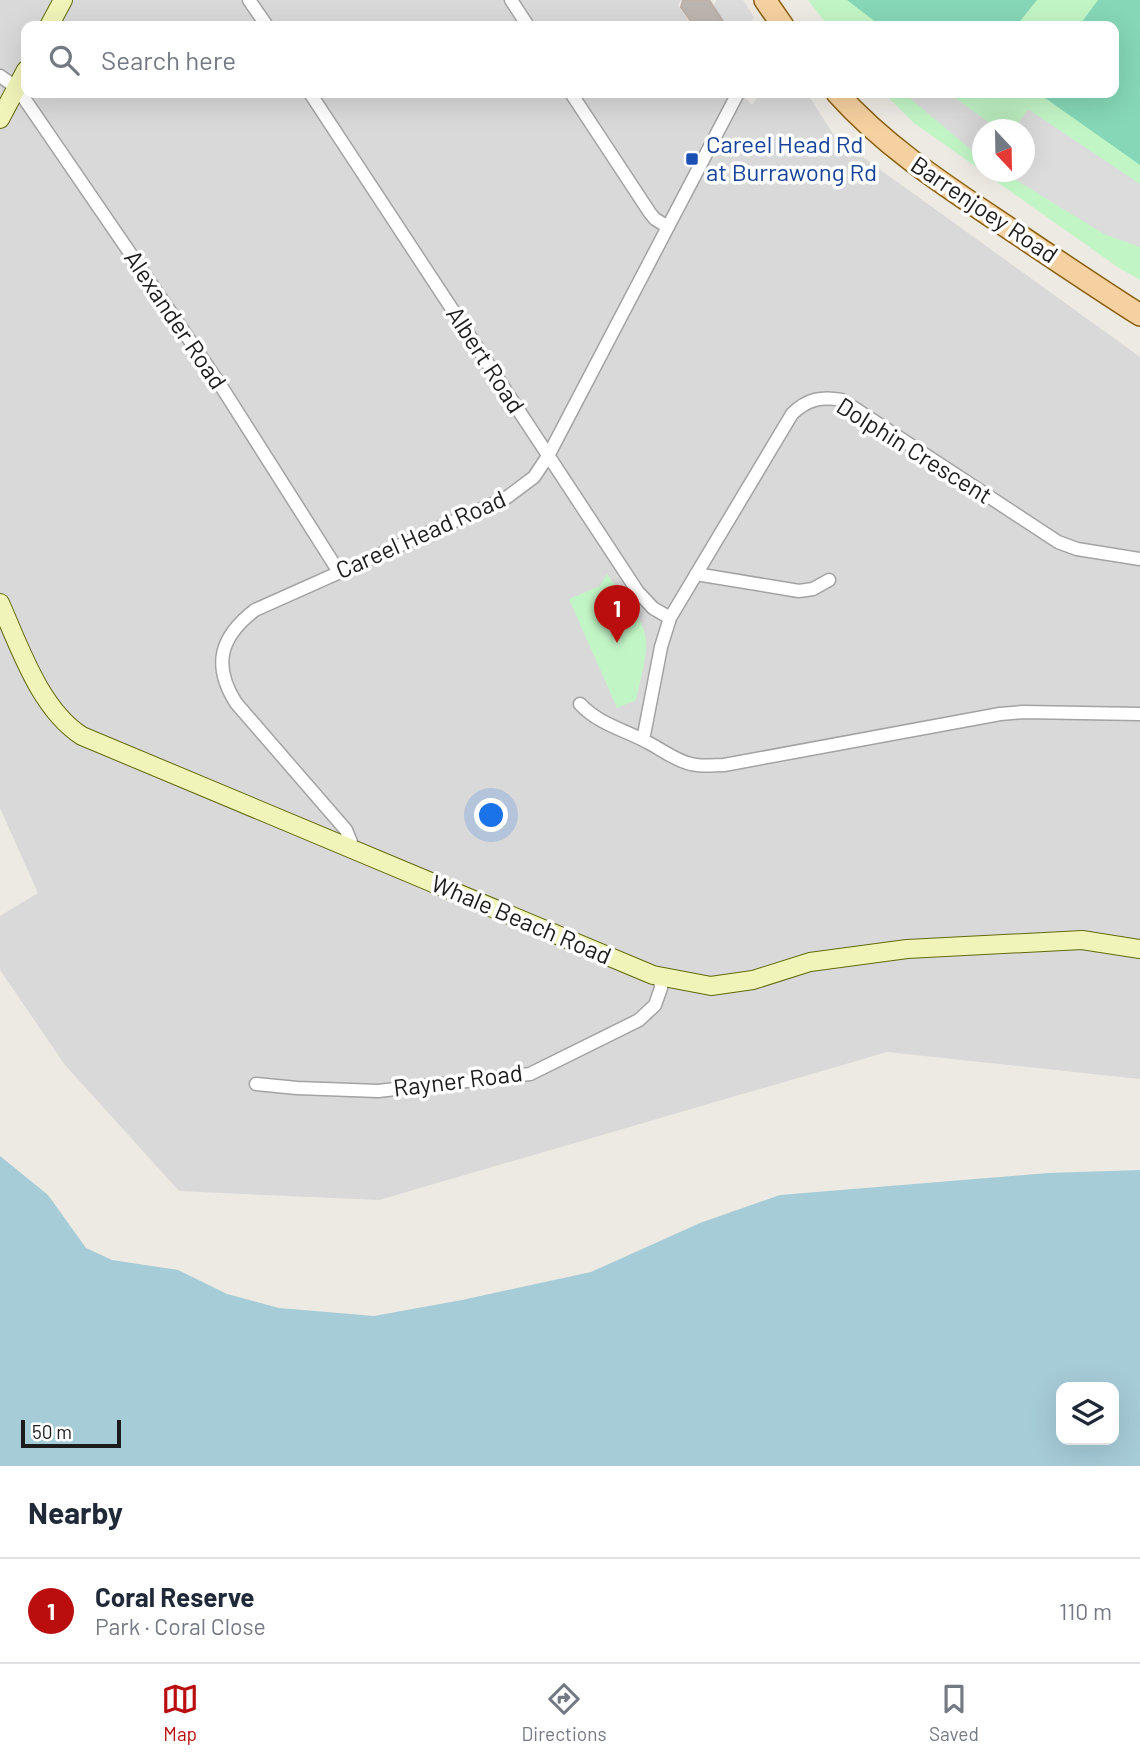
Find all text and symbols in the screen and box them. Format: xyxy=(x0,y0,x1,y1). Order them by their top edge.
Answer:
search box xyxy=(21,21,1119,98)
icon: search xyxy=(45,41,83,79)
text: Search here xyxy=(101,44,236,75)
north arrow xyxy=(972,119,1035,182)
place label: Careel Head Rd at Burrawong Rd xyxy=(706,129,877,186)
street label: Barrenjoey Road xyxy=(906,149,1064,268)
marker: Careel Head Rd at Burrawong Rd xyxy=(684,151,700,167)
street label: Alexander Road xyxy=(119,244,233,394)
street label: Albert Road xyxy=(441,300,532,418)
street label: Dolphin Crescent xyxy=(832,390,998,509)
street label: Careel Head Road xyxy=(331,483,510,584)
pin: 1 xyxy=(594,585,640,643)
your location xyxy=(474,798,508,832)
street label: Whale Beach Road xyxy=(427,868,616,970)
street label: Rayner Road xyxy=(392,1057,524,1102)
map controls xyxy=(1056,1382,1119,1445)
button: layers xyxy=(1056,1382,1119,1445)
scale bar xyxy=(21,1417,121,1449)
text: 50 m xyxy=(32,1420,72,1443)
text: Nearby xyxy=(28,1494,123,1530)
text: Coral Reserve xyxy=(95,1581,254,1612)
text: 1 xyxy=(47,1597,55,1625)
text: 110 m xyxy=(1059,1597,1112,1625)
text: Park · Coral Close xyxy=(95,1612,266,1640)
tab: Map xyxy=(161,1680,199,1745)
tab: Directions xyxy=(522,1680,607,1745)
tab: Saved xyxy=(929,1680,979,1745)

